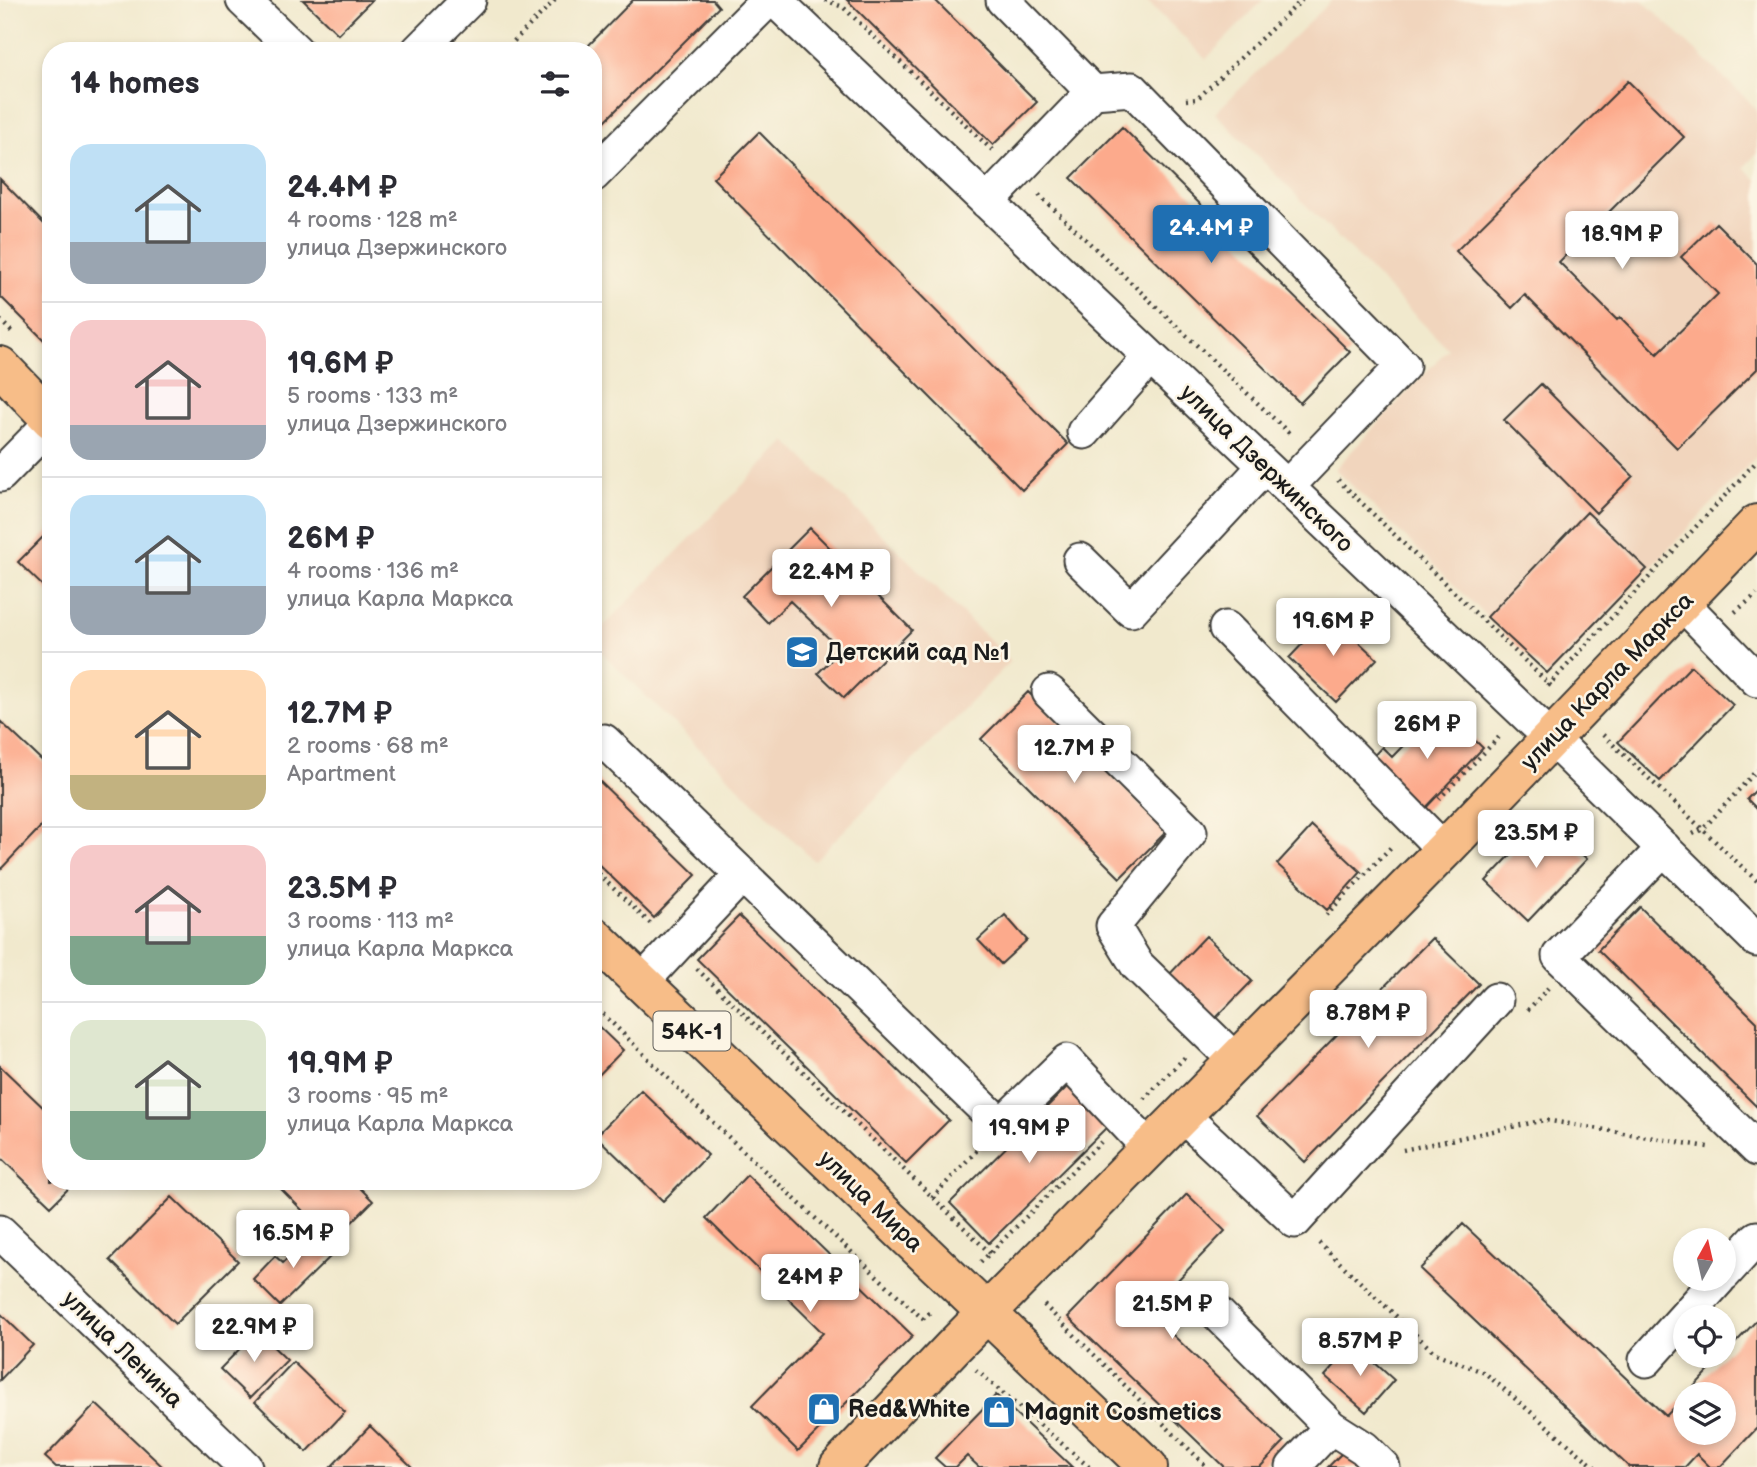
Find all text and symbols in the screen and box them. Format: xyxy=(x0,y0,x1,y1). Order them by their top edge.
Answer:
icon: filters xyxy=(536,65,574,103)
text: 14 homes xyxy=(70,66,199,102)
text: 24.4M ₽ xyxy=(287,170,397,206)
icon: home xyxy=(126,172,210,256)
pin: 24.4M ₽ xyxy=(1146,205,1276,265)
text: 4 rooms · 128 m² xyxy=(287,206,458,234)
pin: 18.9M ₽ xyxy=(1557,212,1687,271)
text: 24.4M ₽ xyxy=(1169,214,1253,242)
text: 18.9M ₽ xyxy=(1581,220,1663,248)
text: улица Дзержинского xyxy=(287,234,507,262)
text: 19.6M ₽ xyxy=(287,346,393,382)
icon: home xyxy=(126,348,210,432)
street label: улица Дзержинского xyxy=(1174,378,1359,559)
text: 5 rooms · 133 m² xyxy=(287,382,458,410)
text: улица Дзержинского xyxy=(287,410,507,438)
text: 26M ₽ xyxy=(287,521,375,557)
icon: home xyxy=(126,523,210,607)
pin: 22.4M ₽ xyxy=(766,550,896,609)
text: 4 rooms · 136 m² xyxy=(287,557,459,585)
text: 22.4M ₽ xyxy=(788,558,874,586)
text: улица Карла Маркса xyxy=(287,585,513,613)
street label: улица Карла Маркса xyxy=(1515,586,1700,776)
pin: 19.6M ₽ xyxy=(1268,598,1398,658)
text: 19.6M ₽ xyxy=(1292,607,1374,635)
school or university icon: Детский сад №1 xyxy=(783,633,821,671)
place label: Детский сад №1 xyxy=(826,638,1010,667)
text: 12.7M ₽ xyxy=(287,696,392,732)
icon: home xyxy=(126,698,210,782)
pin: 26M ₽ xyxy=(1378,702,1476,761)
text: 26M ₽ xyxy=(1393,710,1461,738)
pin: 12.7M ₽ xyxy=(1009,726,1139,785)
text: 2 rooms · 68 m² xyxy=(287,732,449,760)
text: 12.7M ₽ xyxy=(1034,734,1114,762)
text: Apartment xyxy=(287,760,396,788)
pin: 23.5M ₽ xyxy=(1471,810,1601,870)
text: 23.5M ₽ xyxy=(1494,819,1578,847)
text: 23.5M ₽ xyxy=(287,871,397,907)
icon: home xyxy=(126,873,210,957)
text: 3 rooms · 113 m² xyxy=(287,907,454,935)
text: улица Карла Маркса xyxy=(287,935,513,963)
pin: 8.78M ₽ xyxy=(1303,990,1433,1050)
text: 8.78M ₽ xyxy=(1326,999,1410,1027)
road number: 54К-1 xyxy=(654,1012,730,1050)
text: 19.9M ₽ xyxy=(287,1046,393,1082)
icon: home xyxy=(126,1048,210,1132)
text: 3 rooms · 95 m² xyxy=(287,1082,448,1110)
pin: 19.9M ₽ xyxy=(964,1106,1094,1165)
text: улица Карла Маркса xyxy=(287,1110,513,1138)
text: 19.9M ₽ xyxy=(988,1114,1070,1142)
street label: улица Мира xyxy=(812,1144,929,1258)
pin: 16.5M ₽ xyxy=(228,1210,358,1270)
text: 16.5M ₽ xyxy=(252,1219,334,1247)
north arrow xyxy=(1673,1228,1736,1292)
map controls xyxy=(1673,1228,1736,1445)
pin: 24M ₽ xyxy=(761,1254,859,1314)
text: 24M ₽ xyxy=(777,1263,843,1291)
pin: 21.5M ₽ xyxy=(1107,1282,1237,1341)
street label: улица Ленина xyxy=(56,1285,189,1414)
text: 21.5M ₽ xyxy=(1132,1290,1212,1318)
pin: 22.9M ₽ xyxy=(189,1304,319,1364)
button: locate xyxy=(1673,1305,1736,1368)
text: 22.9M ₽ xyxy=(211,1313,297,1341)
pin: 8.57M ₽ xyxy=(1295,1318,1425,1378)
text: 8.57M ₽ xyxy=(1318,1327,1402,1355)
button: layers xyxy=(1673,1382,1736,1445)
shop icon: Red&White xyxy=(805,1390,843,1428)
shop icon: Magnit Cosmetics xyxy=(980,1393,1018,1431)
place label: Red&White xyxy=(848,1395,970,1424)
place label: Magnit Cosmetics xyxy=(1024,1398,1222,1427)

